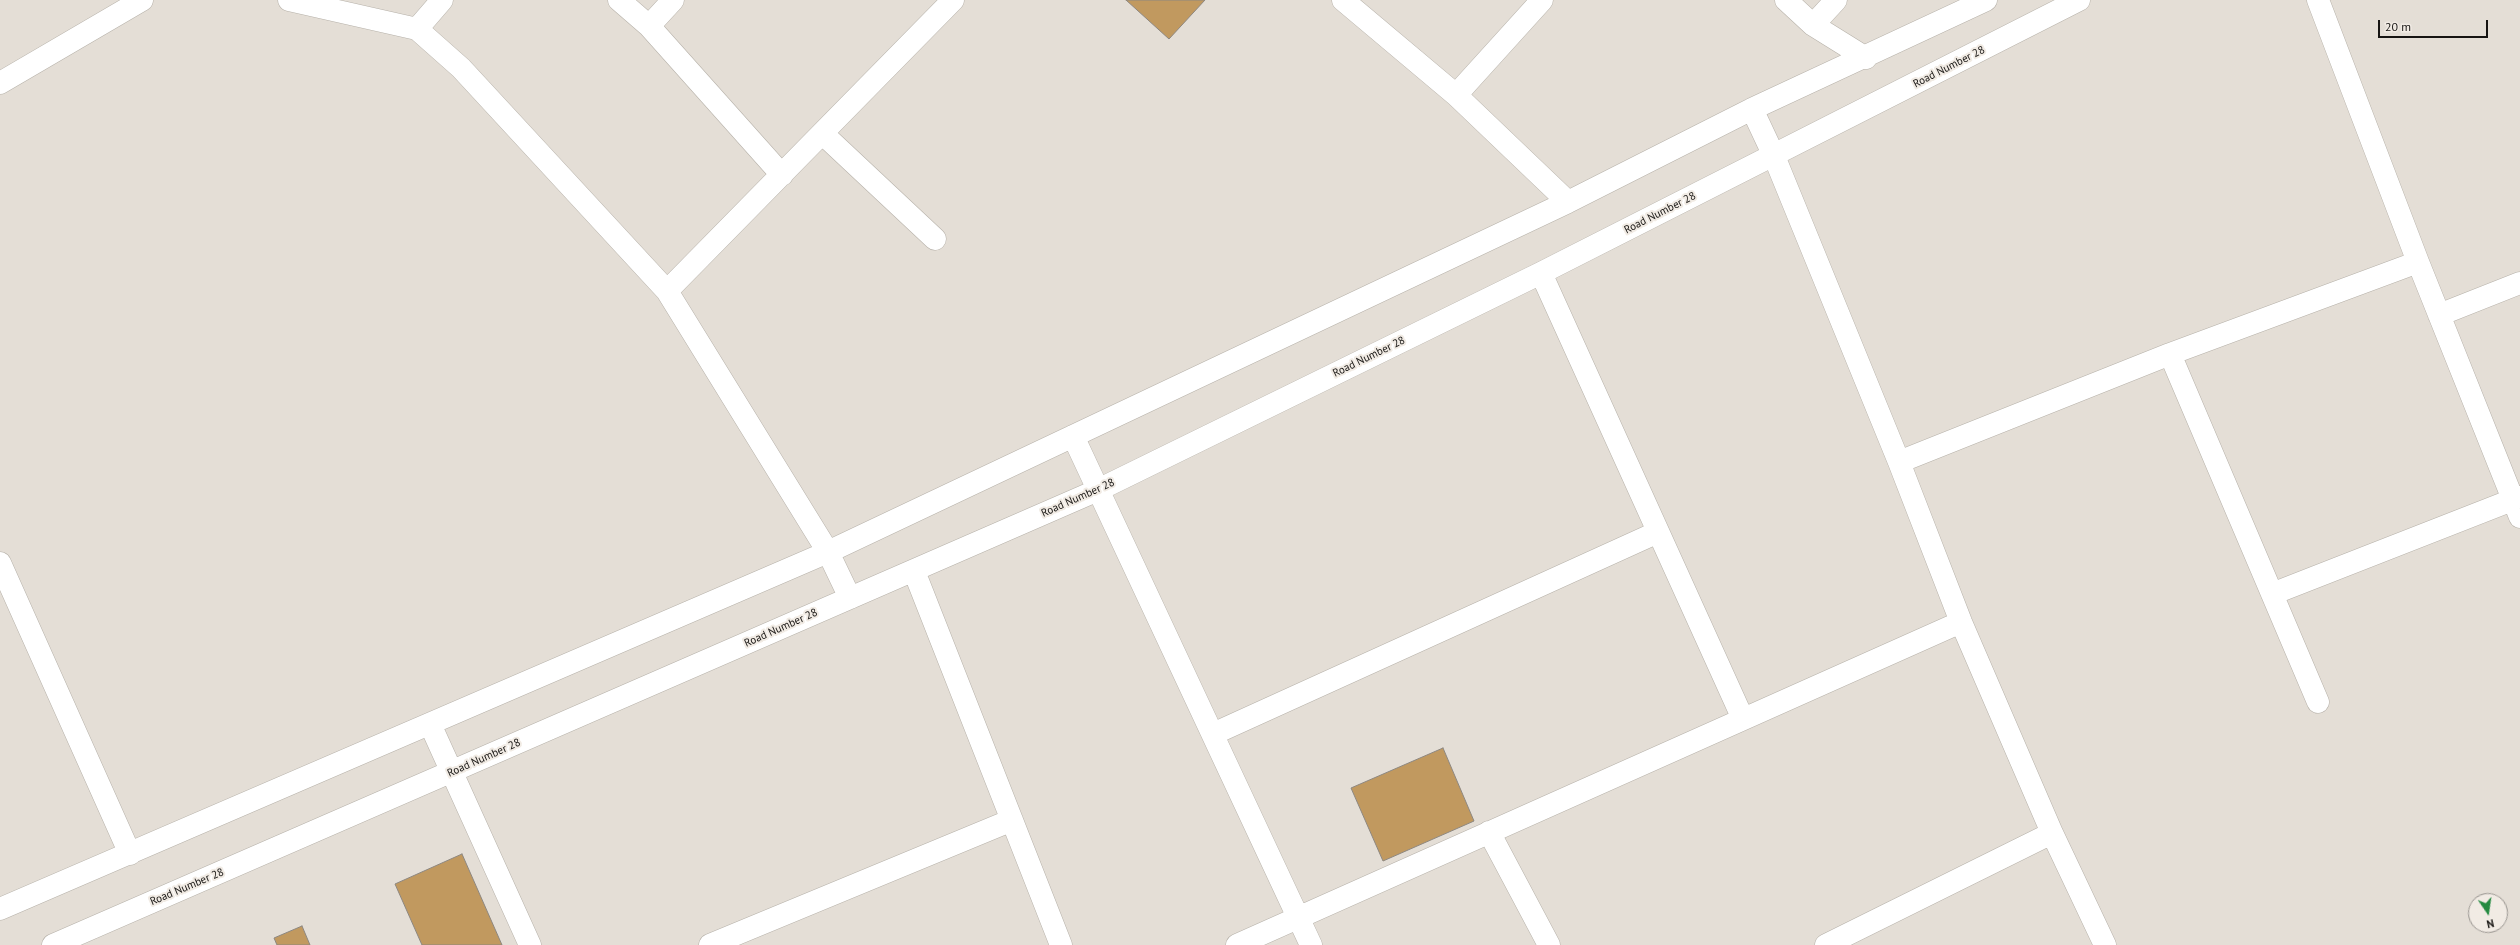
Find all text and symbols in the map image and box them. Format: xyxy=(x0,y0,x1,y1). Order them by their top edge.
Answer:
scale bar xyxy=(2380,12,2490,38)
text: 20 m xyxy=(2385,19,2411,34)
street label: Road Number 28 xyxy=(1911,43,1987,91)
street label: Road Number 28 xyxy=(1622,189,1698,237)
street label: Road Number 28 xyxy=(1331,334,1407,380)
street label: Road Number 28 xyxy=(1039,476,1117,520)
street label: Road Number 28 xyxy=(742,606,820,650)
street label: Road Number 28 xyxy=(445,736,523,780)
street label: Road Number 28 xyxy=(148,866,226,908)
north arrow xyxy=(2468,893,2508,933)
text: N xyxy=(2485,916,2496,931)

